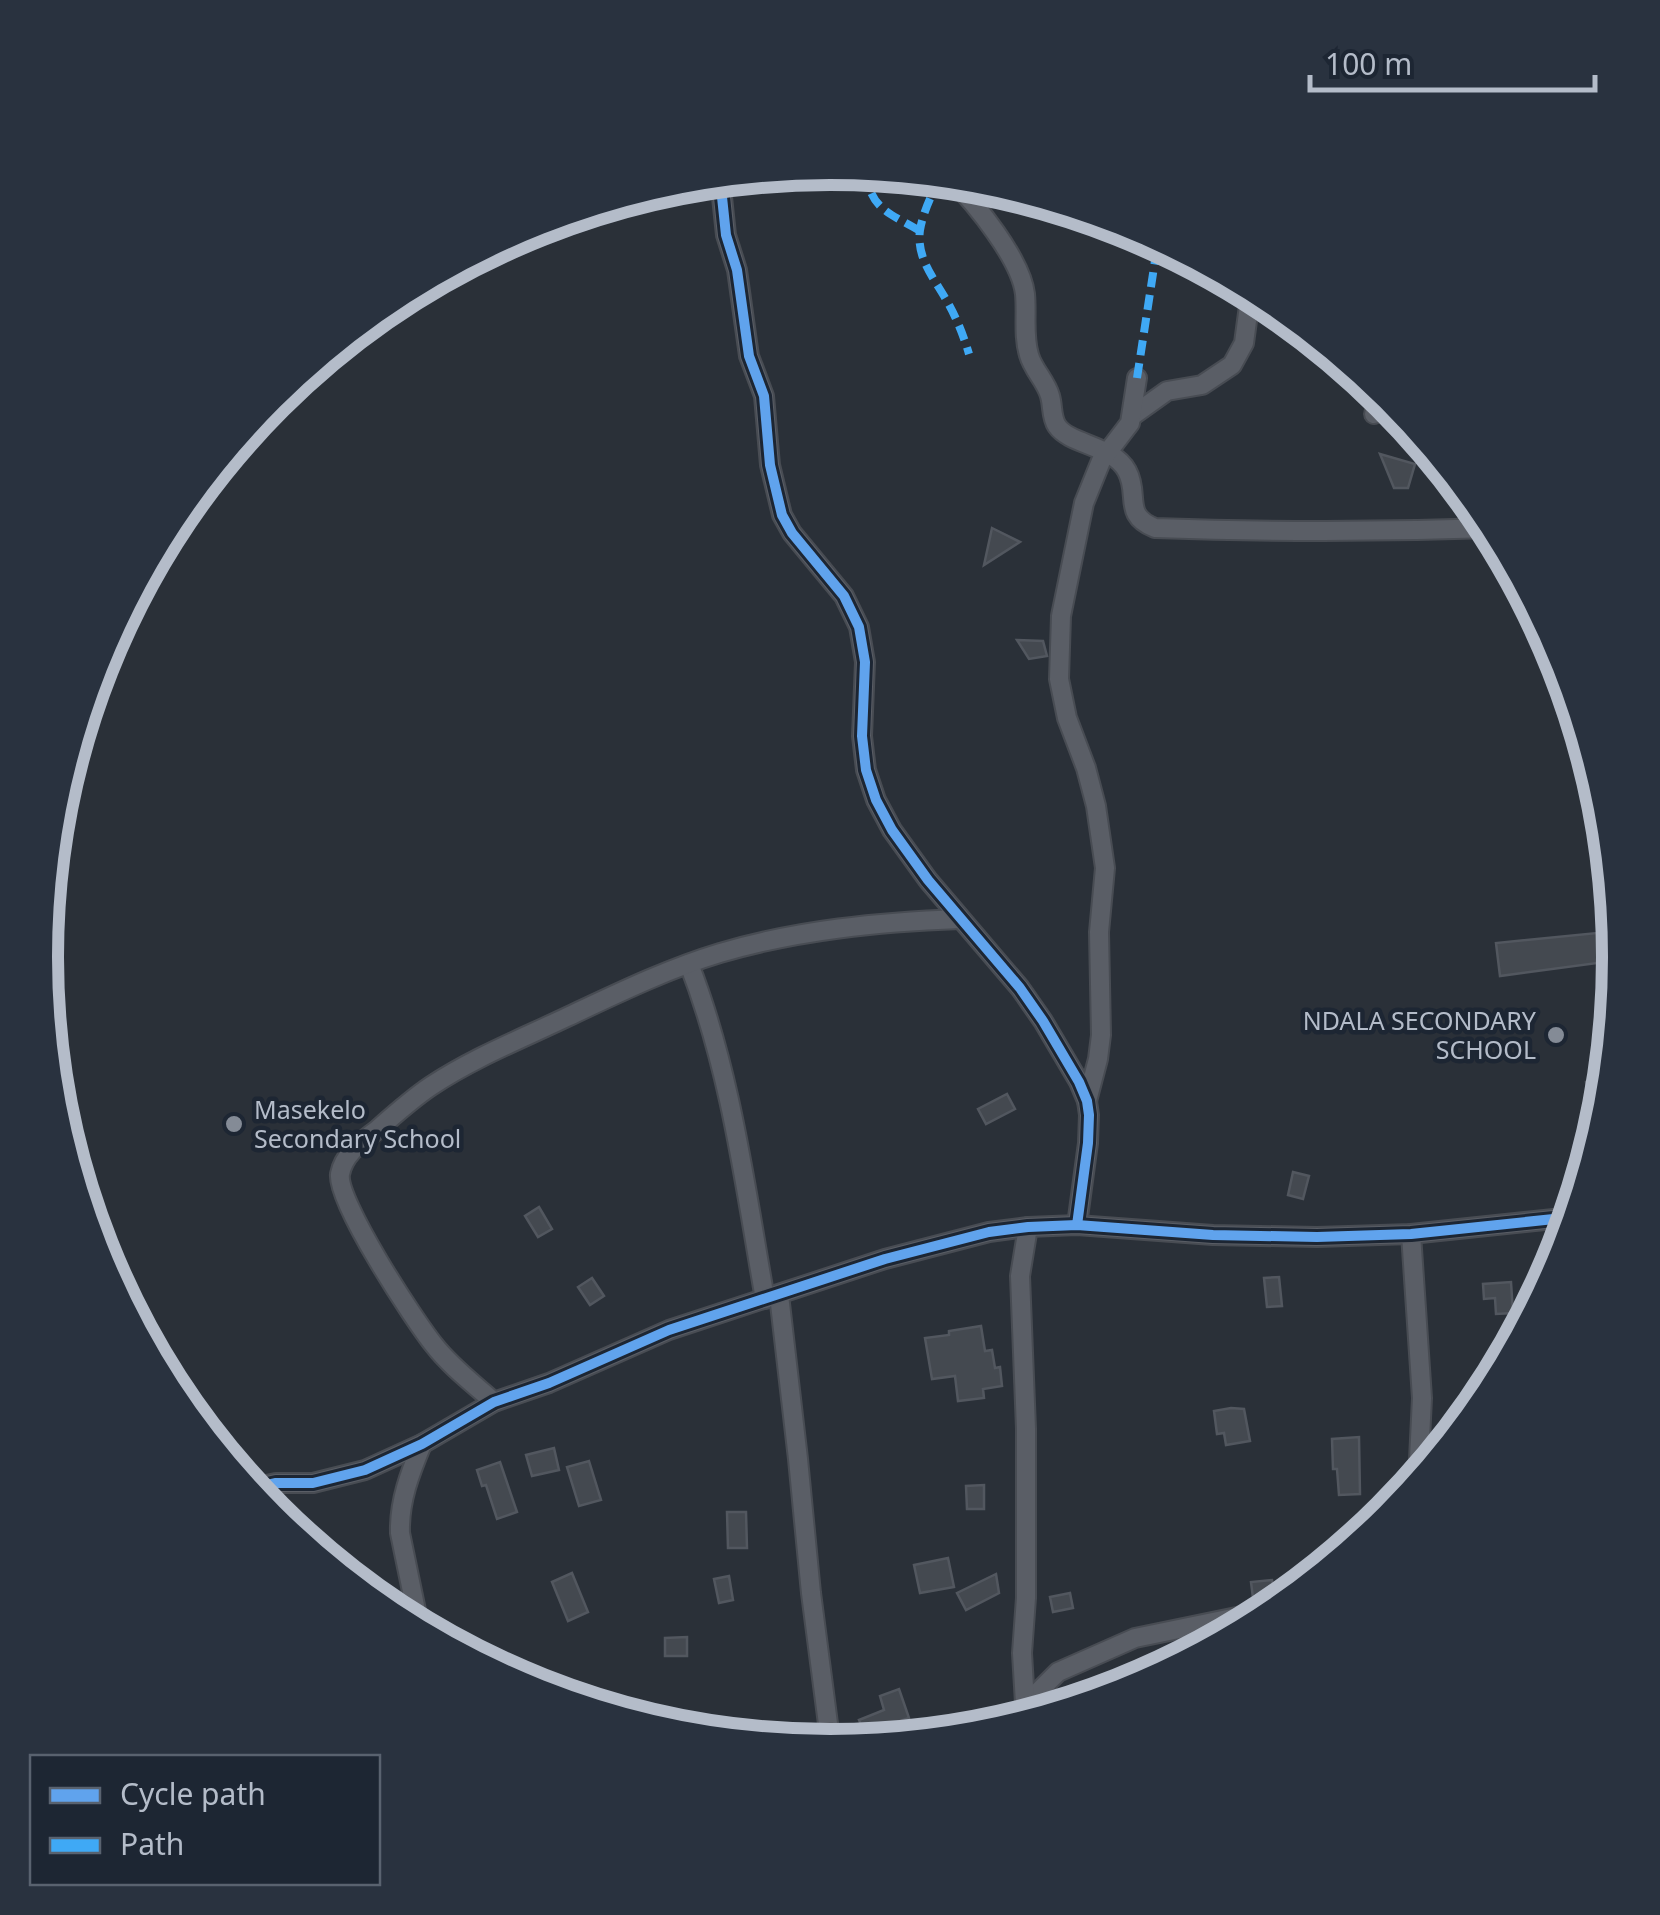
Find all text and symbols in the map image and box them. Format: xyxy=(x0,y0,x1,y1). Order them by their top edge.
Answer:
scale bar xyxy=(1310,30,1595,92)
text: 100 m xyxy=(1325,43,1412,84)
place label: NDALA SECONDARY SCHOOL xyxy=(1303,1003,1537,1066)
marker: NDALA SECONDARY SCHOOL xyxy=(1545,1024,1567,1046)
place label: Masekelo Secondary School xyxy=(254,1092,461,1155)
marker: Masekelo Secondary School xyxy=(223,1113,245,1135)
legend xyxy=(30,1755,380,1885)
text: Cycle path xyxy=(120,1773,266,1814)
text: Path xyxy=(120,1823,184,1864)

